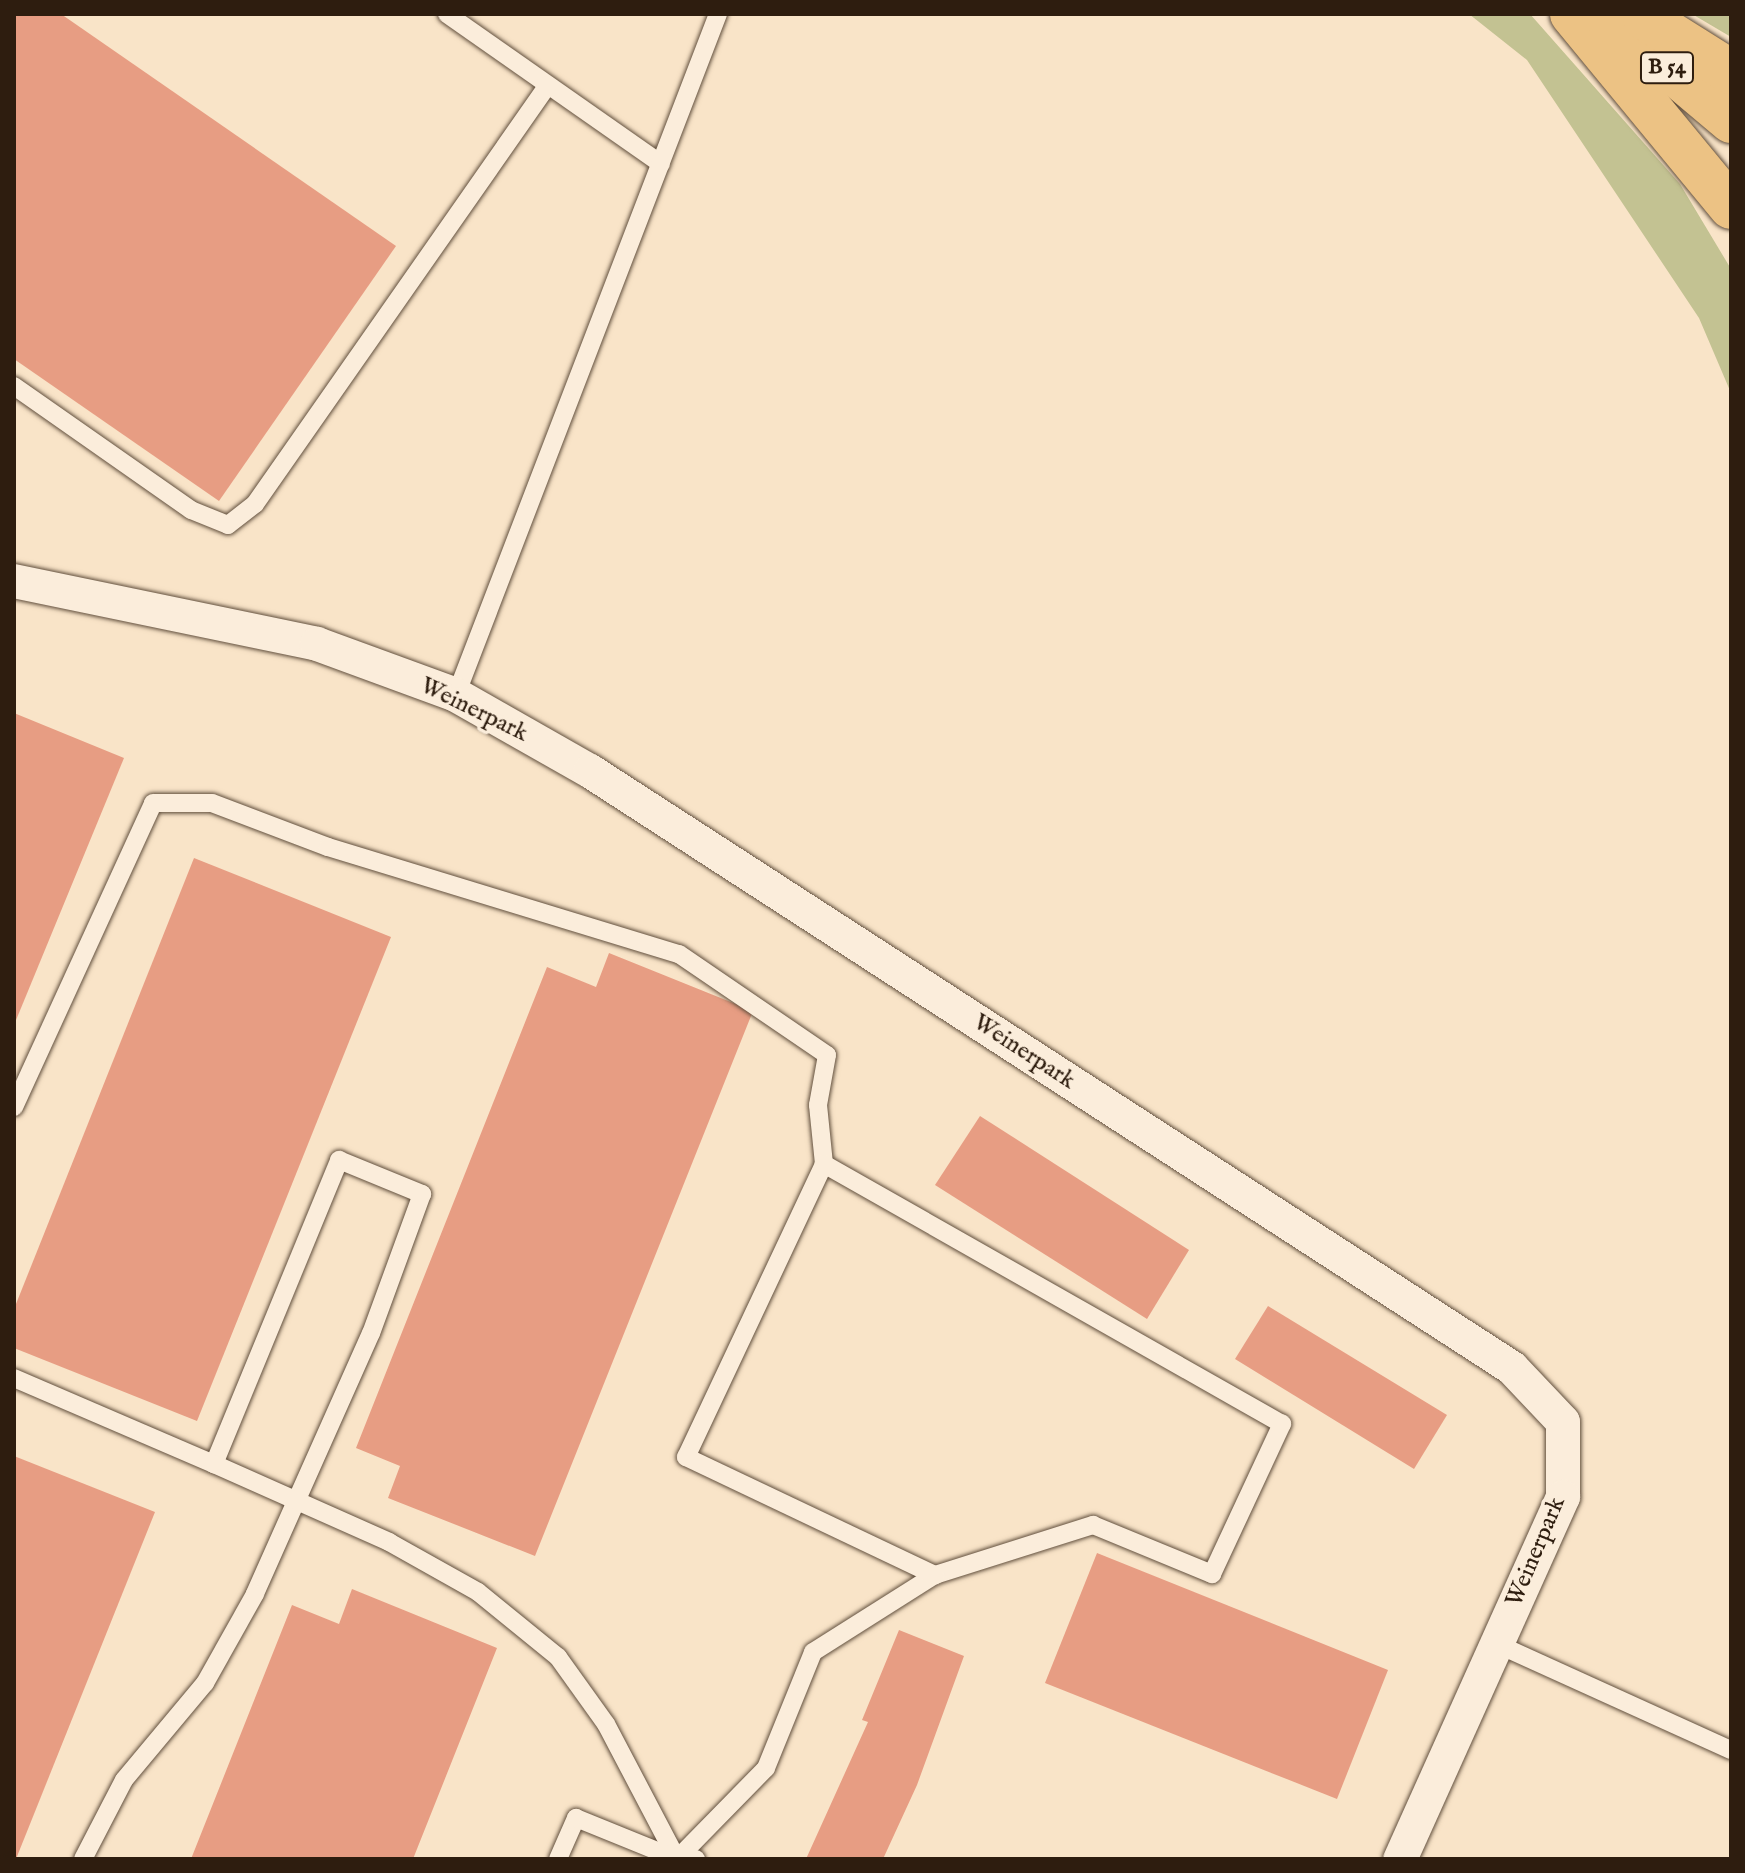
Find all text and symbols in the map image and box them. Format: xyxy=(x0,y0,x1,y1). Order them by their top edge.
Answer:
road number: B 54 xyxy=(1639,50,1695,86)
street label: Weinerpark xyxy=(415,671,533,749)
street label: Weinerpark xyxy=(967,1008,1081,1096)
street label: Weinerpark xyxy=(1500,1493,1572,1611)

